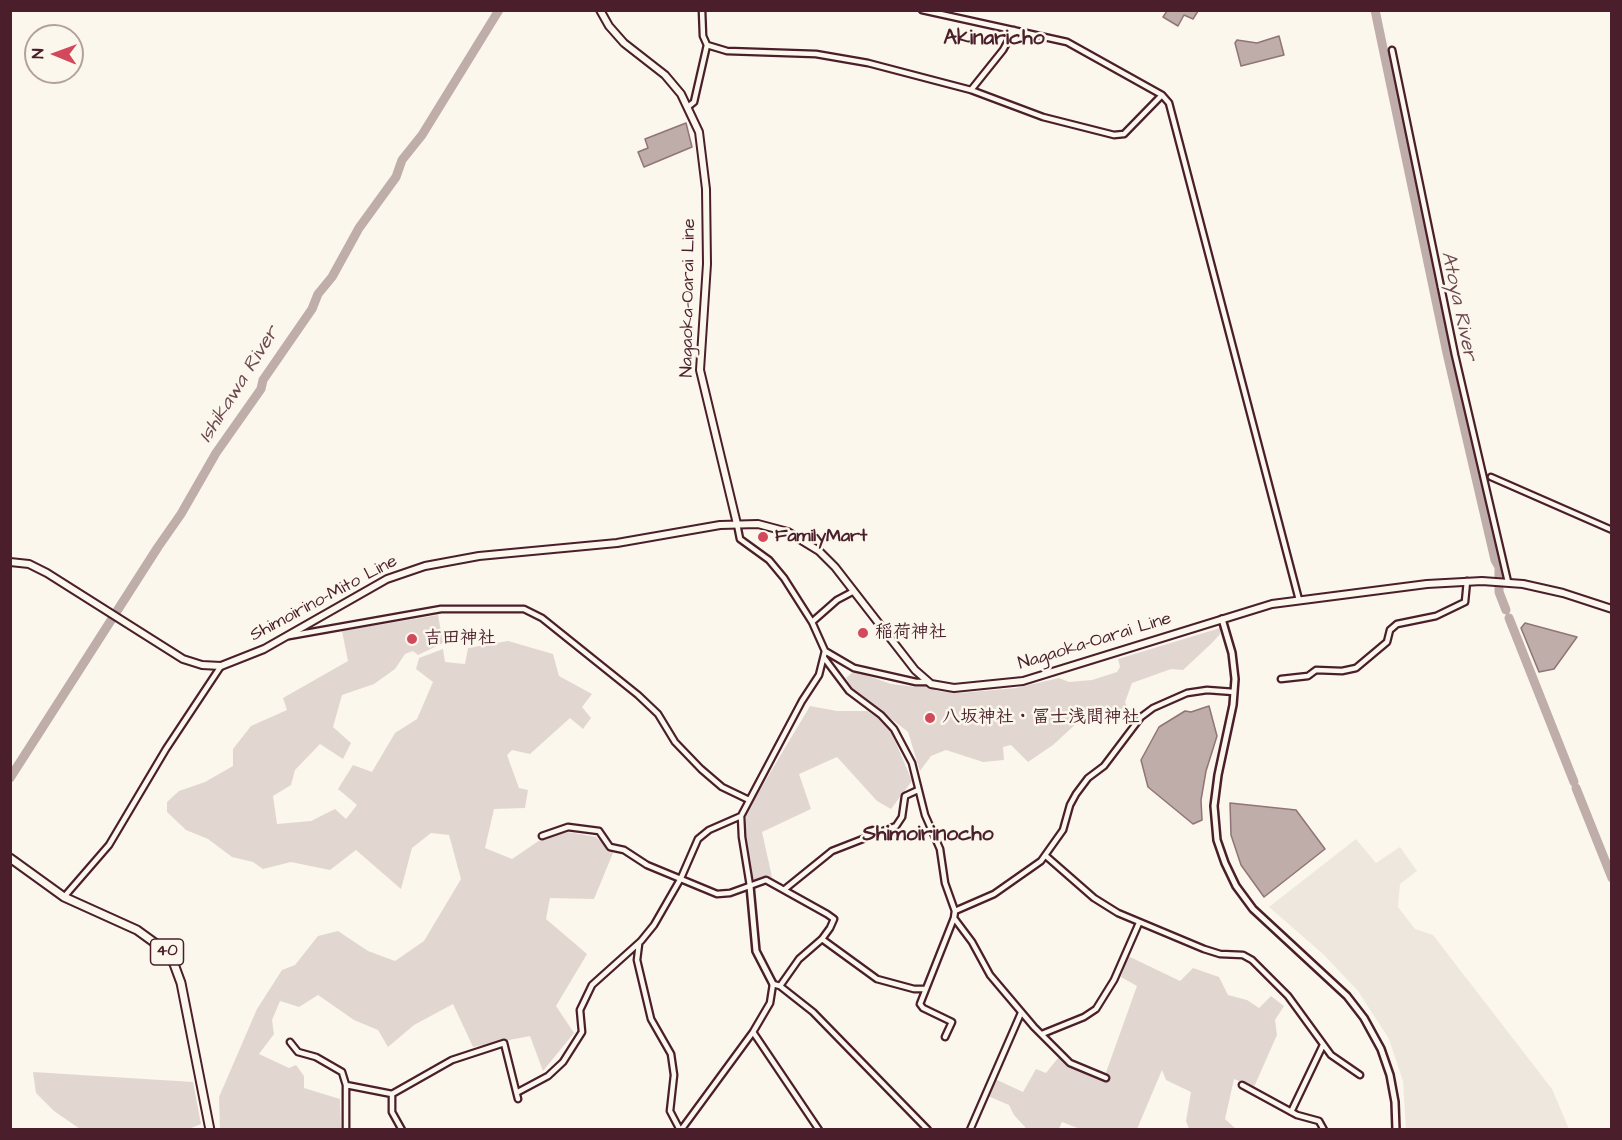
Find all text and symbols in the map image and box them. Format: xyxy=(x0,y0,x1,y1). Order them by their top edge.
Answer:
north arrow xyxy=(24,24,84,84)
district label: Akinaricho xyxy=(944,27,1044,53)
text: N xyxy=(27,49,49,59)
street label: Nagaoka-Oarai Line xyxy=(677,218,701,378)
water label: Atoya River xyxy=(1435,249,1481,363)
water label: Ishikawa River xyxy=(195,323,285,447)
place label: FamilyMart xyxy=(775,526,867,548)
marker: FamilyMart xyxy=(756,530,770,544)
street label: Shimoirino-Mito Line xyxy=(247,551,401,647)
street label: Nagaoka-Oarai Line xyxy=(1016,608,1174,676)
place label: 稲荷神社 xyxy=(875,622,947,644)
marker: 稲荷神社 xyxy=(856,626,870,640)
place label: 吉田神社 xyxy=(424,628,496,650)
marker: 吉田神社 xyxy=(405,632,419,646)
place label: 八坂神社・冨士浅間神社 xyxy=(942,707,1140,729)
marker: 八坂神社・冨士浅間神社 xyxy=(923,711,937,725)
district label: Shimoirinocho xyxy=(863,823,993,849)
road number: 40 xyxy=(150,939,184,965)

